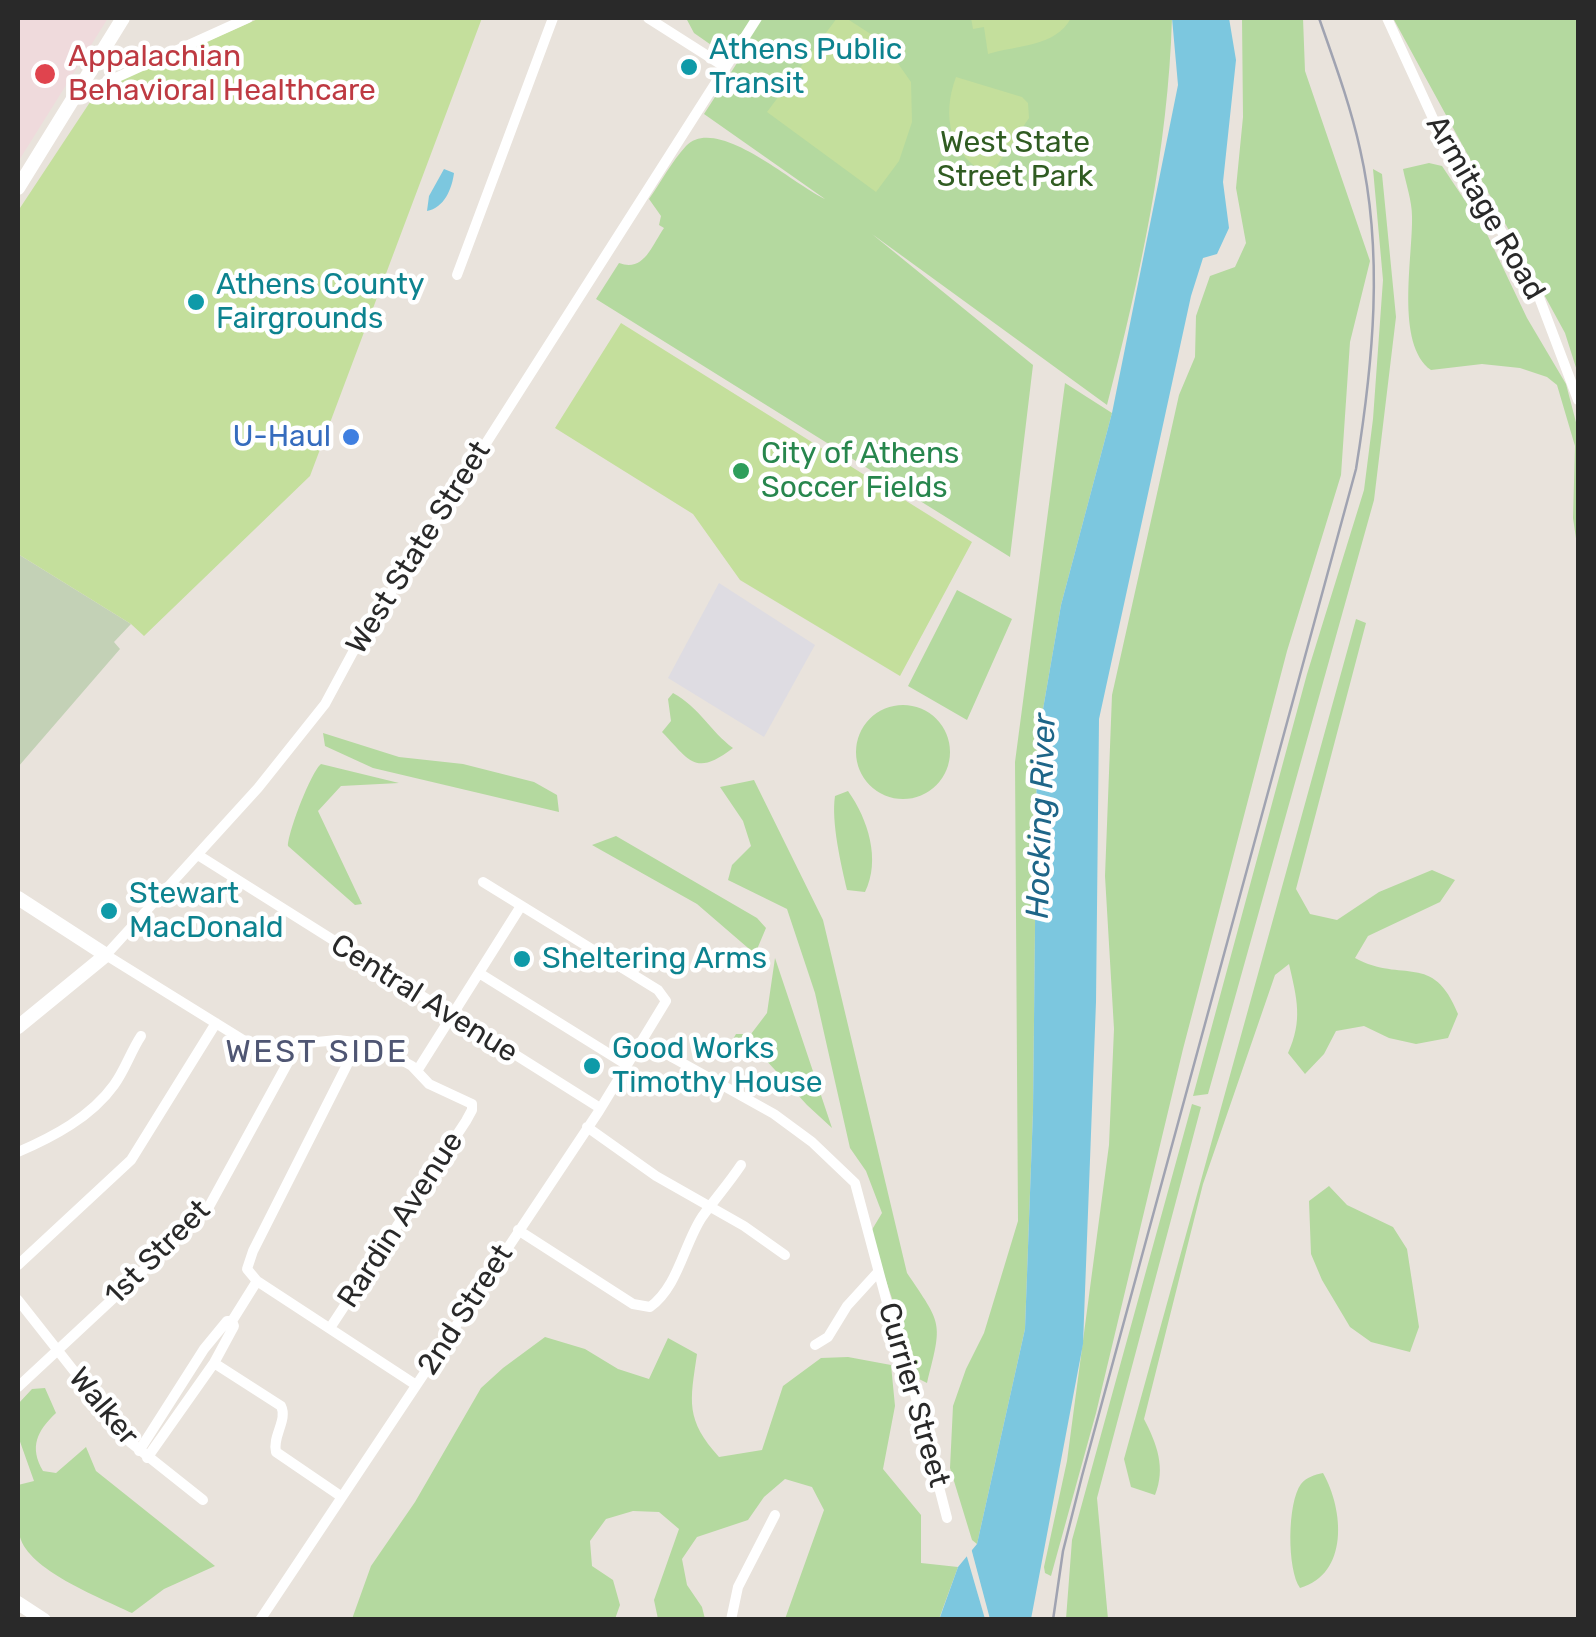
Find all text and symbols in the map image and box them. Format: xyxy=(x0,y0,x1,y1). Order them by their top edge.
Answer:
place label: Athens Public Transit xyxy=(709,32,902,102)
place label: Appalachian Behavioral Healthcare xyxy=(68,39,376,110)
marker: Athens Public Transit xyxy=(678,56,700,78)
marker: Appalachian Behavioral Healthcare xyxy=(32,61,58,87)
street label: Armitage Road xyxy=(1418,109,1552,307)
park label: West State Street Park xyxy=(937,125,1093,196)
place label: Athens County Fairgrounds xyxy=(216,267,424,338)
marker: Athens County Fairgrounds xyxy=(185,291,207,313)
place label: U-Haul xyxy=(233,419,331,455)
marker: U-Haul xyxy=(340,426,362,448)
street label: West State Street xyxy=(339,435,499,661)
place label: City of Athens Soccer Fields xyxy=(761,436,959,506)
marker: City of Athens Soccer Fields xyxy=(730,460,752,482)
water label: Hocking River xyxy=(1019,713,1065,919)
place label: Stewart MacDonald xyxy=(129,876,284,946)
marker: Stewart MacDonald xyxy=(98,900,120,922)
street label: Central Avenue xyxy=(324,927,524,1071)
place label: Sheltering Arms xyxy=(542,941,767,977)
marker: Sheltering Arms xyxy=(511,948,533,970)
place label: Good Works Timothy House xyxy=(612,1031,823,1102)
district label: WEST SIDE xyxy=(225,1034,409,1072)
marker: Good Works Timothy House xyxy=(581,1055,603,1077)
street label: Rardin Avenue xyxy=(331,1125,471,1315)
street label: 1st Street xyxy=(98,1193,218,1313)
street label: 2nd Street xyxy=(411,1238,521,1382)
street label: Currier Street xyxy=(869,1299,957,1491)
street label: Walker xyxy=(60,1361,146,1453)

